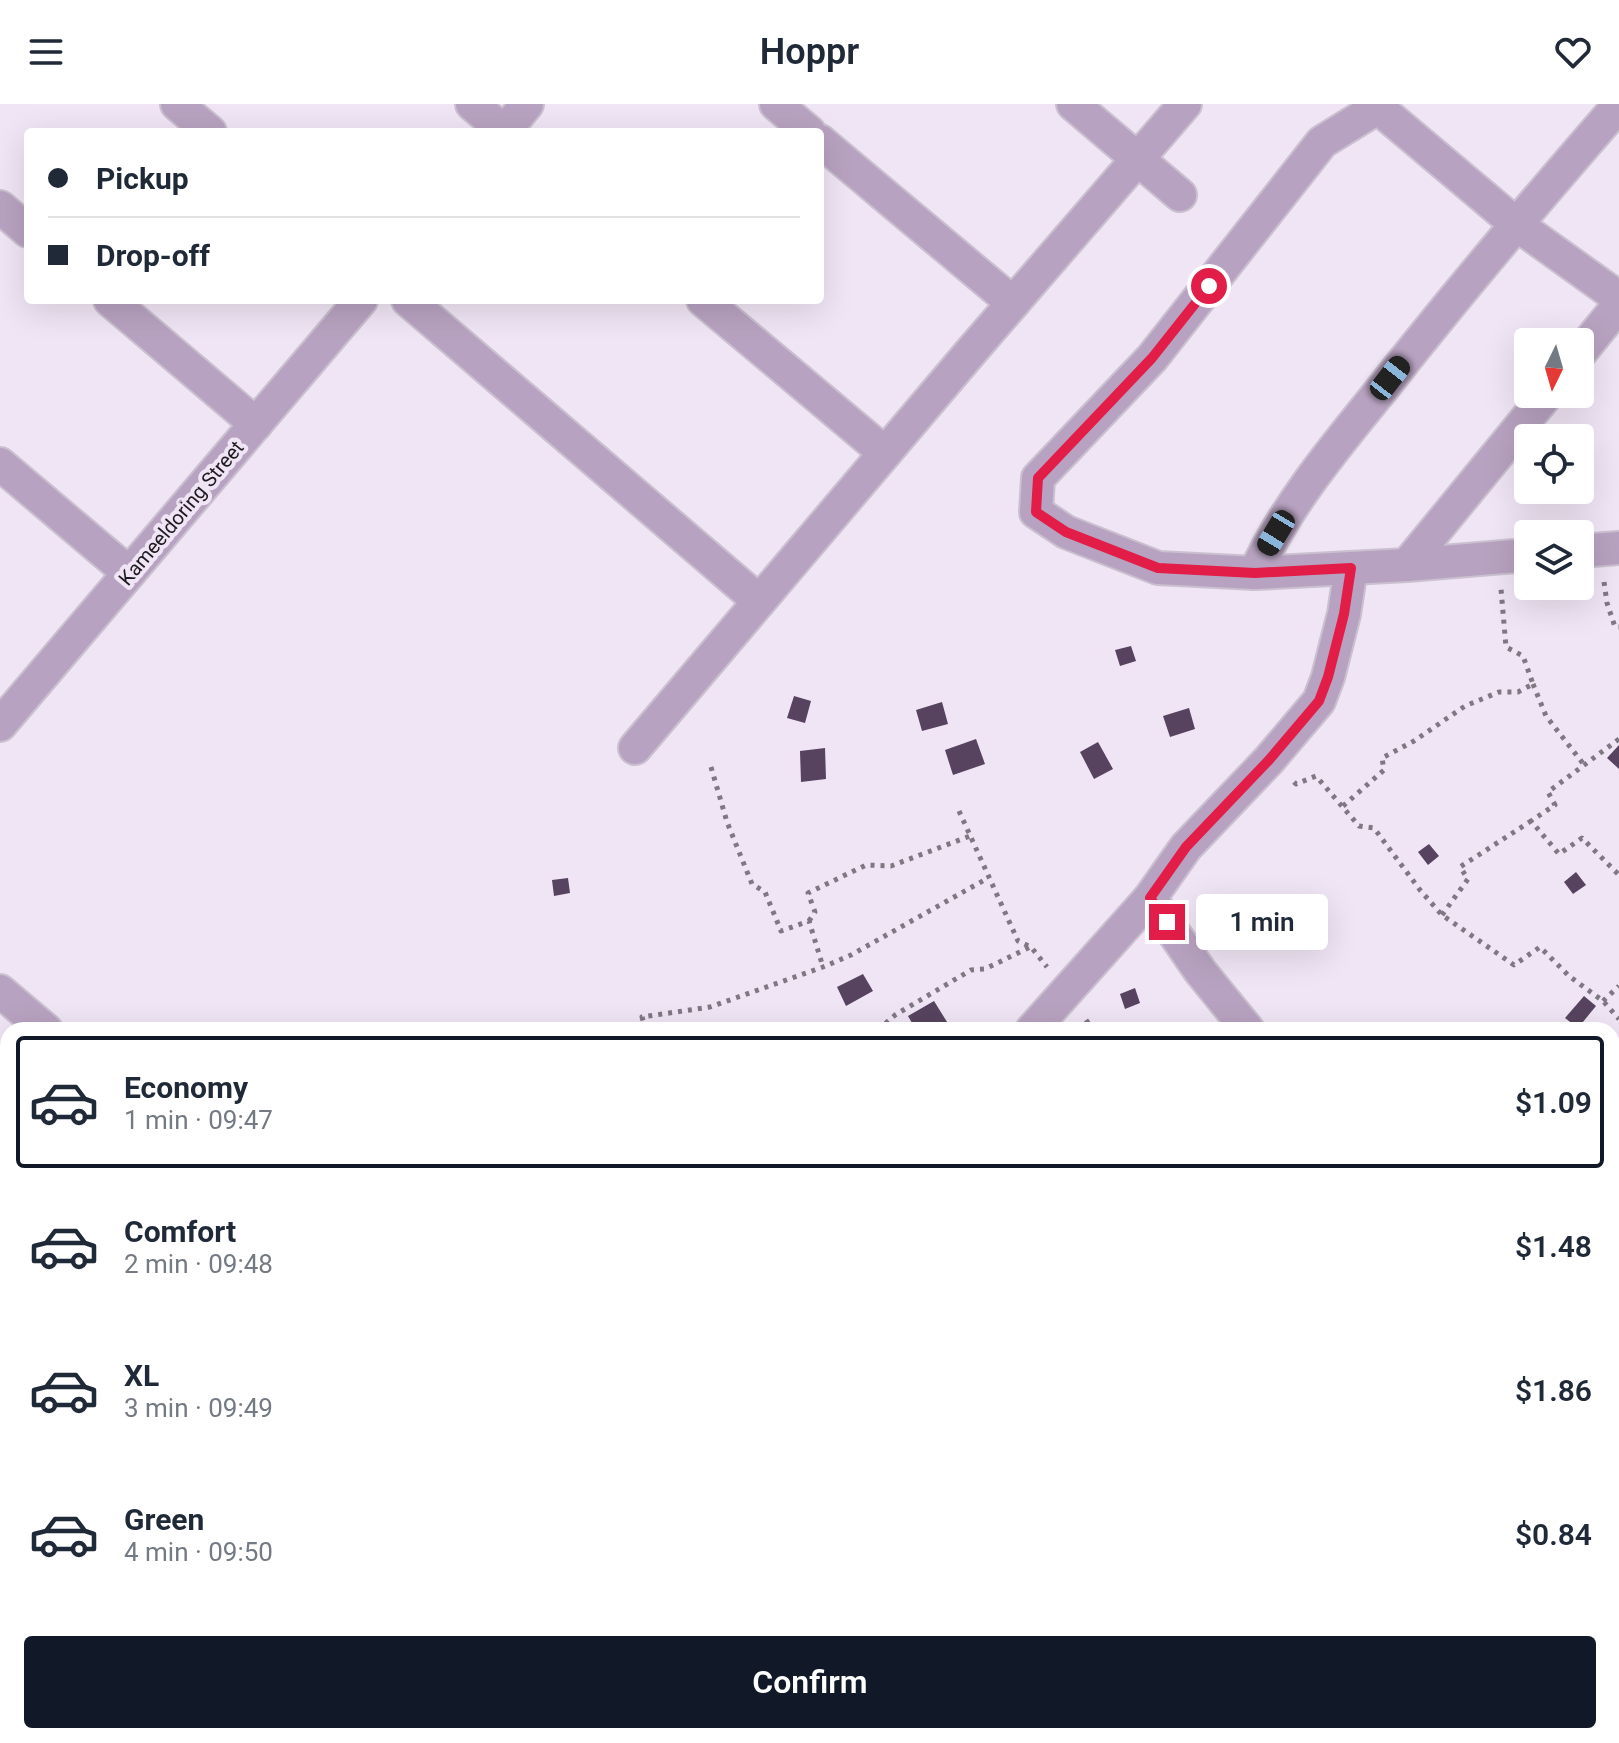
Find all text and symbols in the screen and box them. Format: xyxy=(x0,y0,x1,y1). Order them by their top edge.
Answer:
icon: menu xyxy=(24,30,68,74)
icon: heart xyxy=(1551,30,1595,74)
text: Hoppr xyxy=(760,31,859,73)
text: Pickup xyxy=(96,161,189,196)
text: Drop-off xyxy=(96,238,210,273)
route start xyxy=(1191,268,1227,304)
north arrow xyxy=(1514,328,1594,408)
map controls xyxy=(1514,328,1594,600)
car xyxy=(1366,352,1414,404)
button: locate xyxy=(1514,424,1594,504)
street label: Kameeldoring Street xyxy=(114,436,248,590)
car xyxy=(1253,506,1299,560)
button: layers xyxy=(1514,520,1594,600)
callout: 1 min xyxy=(1195,894,1327,950)
route end xyxy=(1149,904,1185,940)
text: 1 min xyxy=(1229,907,1295,937)
icon: car xyxy=(28,1066,100,1138)
text: Economy xyxy=(124,1070,248,1105)
text: $1.09 xyxy=(1515,1085,1592,1120)
text: 1 min · 09:47 xyxy=(124,1105,273,1135)
icon: car xyxy=(28,1210,100,1282)
text: Comfort xyxy=(124,1214,236,1249)
text: $1.48 xyxy=(1515,1229,1592,1264)
text: 2 min · 09:48 xyxy=(124,1249,273,1279)
icon: car xyxy=(28,1354,100,1426)
text: XL xyxy=(124,1358,159,1393)
text: $1.86 xyxy=(1515,1373,1592,1408)
text: 3 min · 09:49 xyxy=(124,1393,273,1423)
icon: car xyxy=(28,1498,100,1570)
text: Green xyxy=(124,1502,204,1537)
text: $0.84 xyxy=(1515,1517,1592,1552)
text: 4 min · 09:50 xyxy=(124,1537,273,1567)
button: Confirm xyxy=(24,1636,1596,1728)

